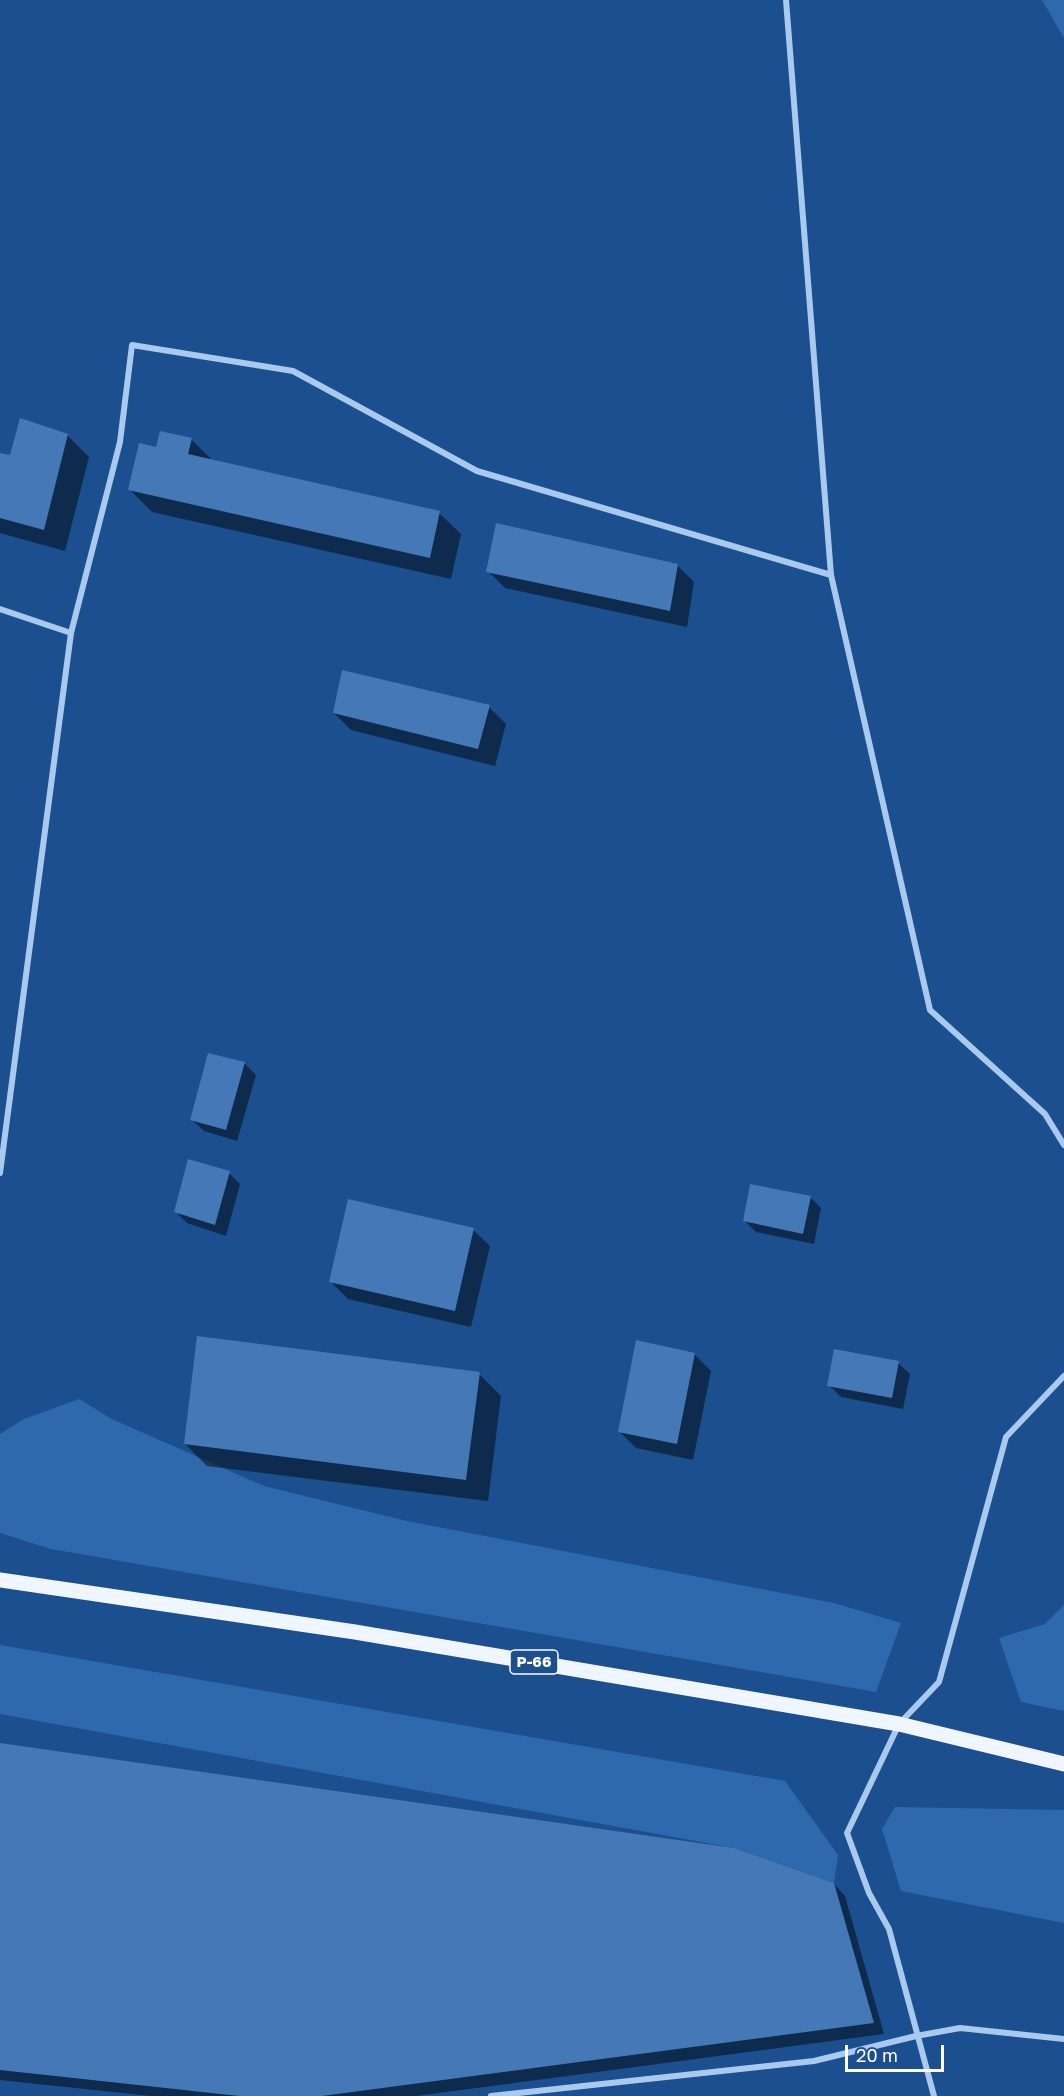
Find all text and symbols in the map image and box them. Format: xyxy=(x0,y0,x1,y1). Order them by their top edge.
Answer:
road number: Р-66 xyxy=(510,1650,558,1674)
scale bar xyxy=(848,2033,947,2071)
text: 20 m xyxy=(856,2044,898,2066)

